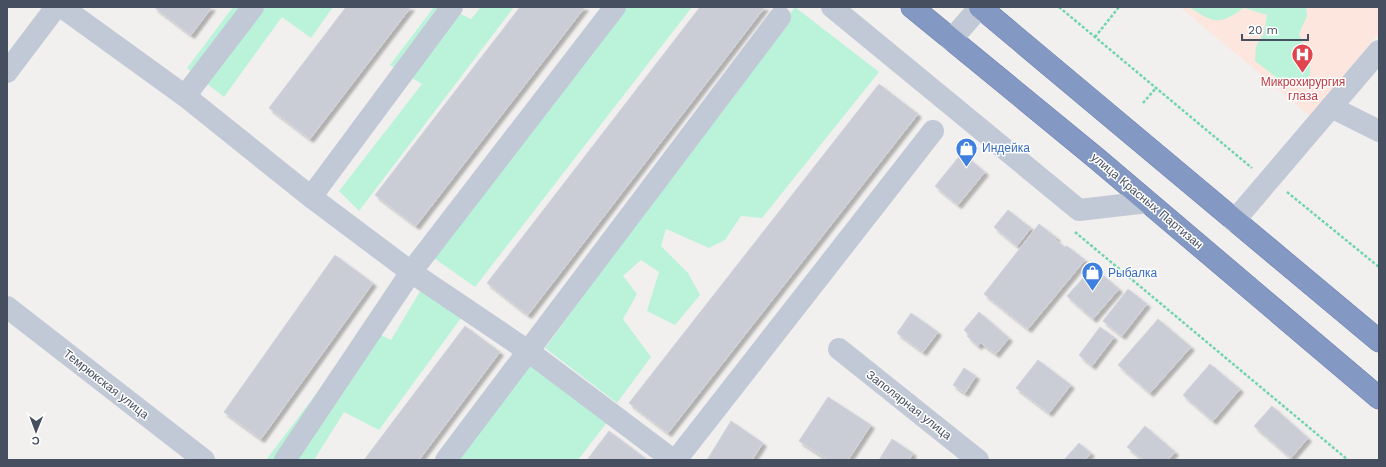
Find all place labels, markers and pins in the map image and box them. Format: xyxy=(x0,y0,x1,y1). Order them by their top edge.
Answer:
hospital icon: Микрохирургия глаза xyxy=(1290,42,1316,75)
place label: Микрохирургия глаза xyxy=(1261,75,1345,103)
shop icon: Индейка xyxy=(954,135,980,168)
place label: Индейка xyxy=(982,141,1030,155)
shop icon: Рыбалка xyxy=(1080,260,1106,293)
place label: Рыбалка xyxy=(1108,266,1157,280)

